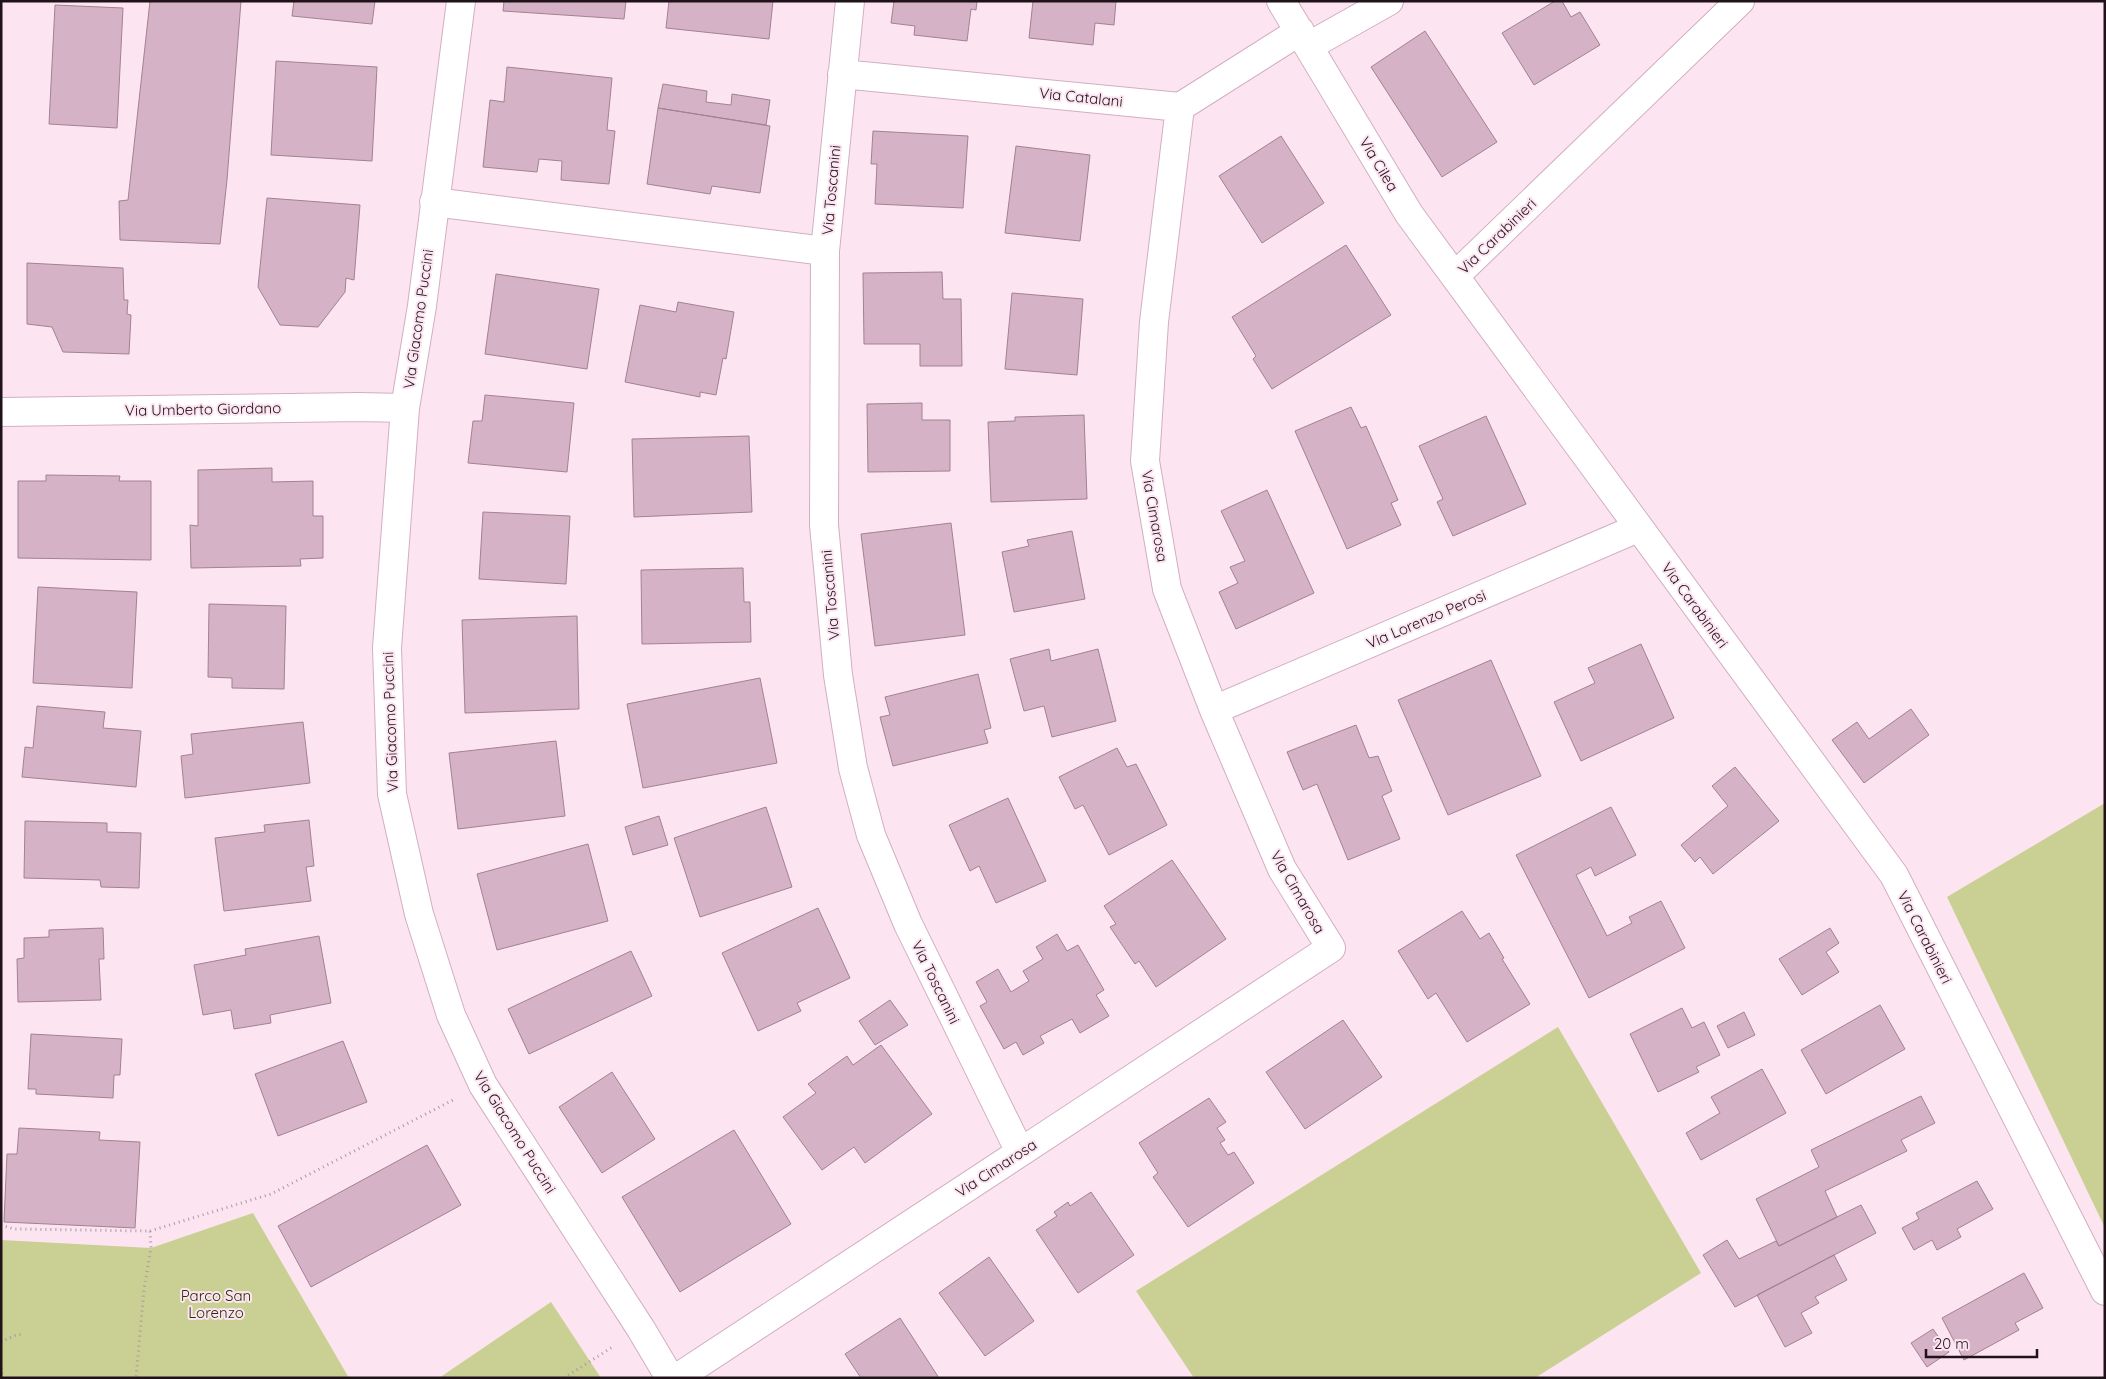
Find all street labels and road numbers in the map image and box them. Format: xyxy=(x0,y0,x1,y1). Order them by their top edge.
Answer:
street label: Via Catalani xyxy=(1038,83,1124,111)
street label: Via Cilea xyxy=(1355,133,1403,195)
street label: Via Toscanini xyxy=(818,144,844,236)
street label: Via Carabinieri xyxy=(1454,194,1540,278)
street label: Via Giacomo Puccini xyxy=(399,248,437,390)
street label: Via Umberto Giordano xyxy=(125,398,281,420)
street label: Via Cimarosa xyxy=(1138,469,1172,563)
street label: Via Toscanini xyxy=(817,549,843,641)
street label: Via Carabinieri xyxy=(1657,558,1733,652)
street label: Via Lorenzo Perosi xyxy=(1363,585,1489,653)
street label: Via Giacomo Puccini xyxy=(378,651,402,793)
street label: Via Cimarosa xyxy=(1267,847,1329,937)
street label: Via Carabinieri xyxy=(1893,887,1957,987)
street label: Via Toscanini xyxy=(908,937,964,1027)
street label: Via Giacomo Puccini xyxy=(470,1067,560,1197)
street label: Via Cimarosa xyxy=(952,1135,1040,1201)

